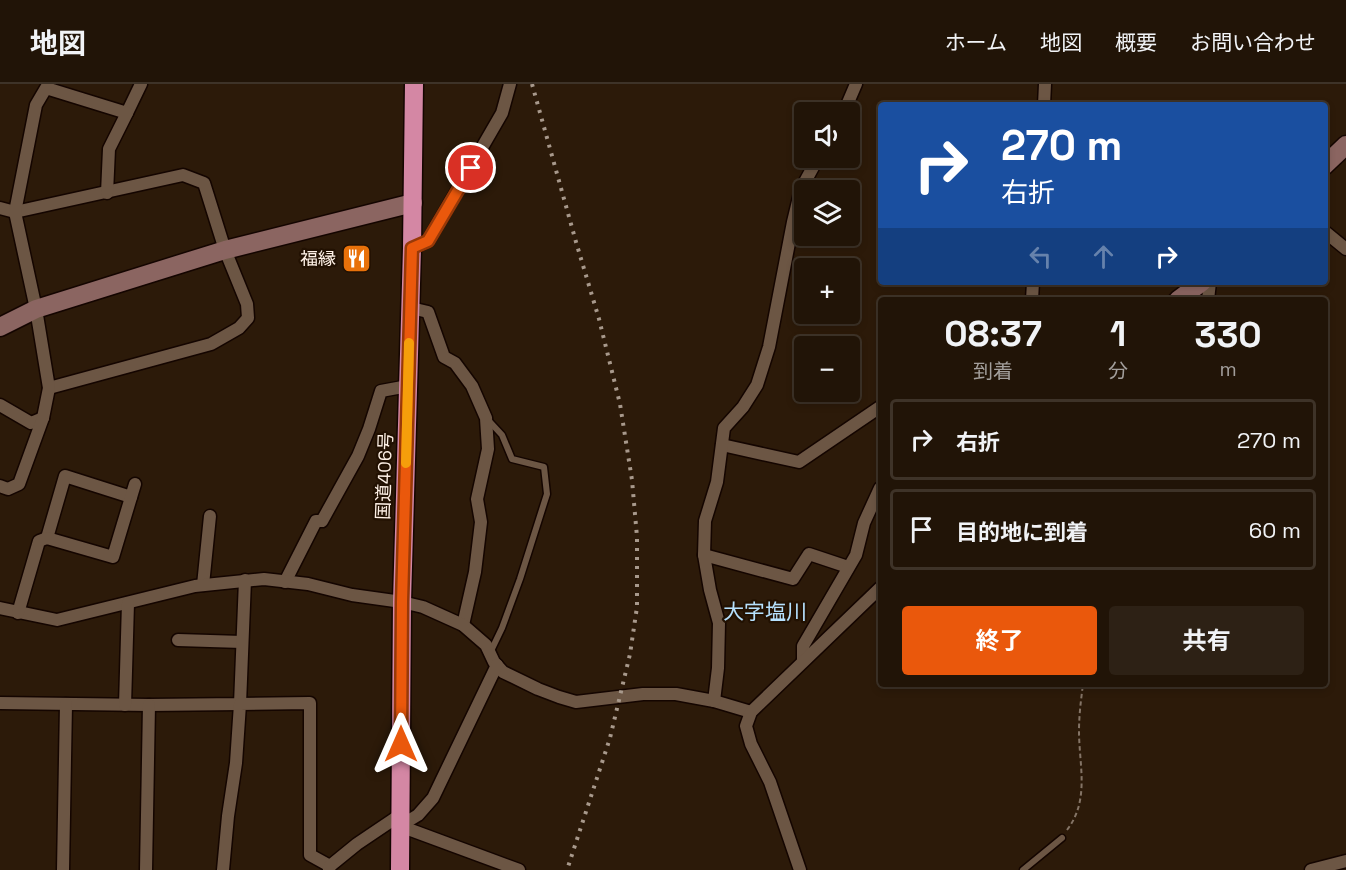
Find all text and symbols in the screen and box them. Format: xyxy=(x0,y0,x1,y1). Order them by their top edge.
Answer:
text: 地図 xyxy=(30,25,86,61)
text: ホーム xyxy=(945,29,1007,56)
text: 地図 xyxy=(1040,29,1082,56)
text: 概要 xyxy=(1115,29,1157,56)
text: お問い合わせ xyxy=(1190,29,1316,56)
map controls xyxy=(794,102,860,402)
button: sound xyxy=(794,102,860,168)
text: 270 m xyxy=(1001,119,1122,172)
icon: right xyxy=(902,126,980,204)
pin xyxy=(445,142,496,193)
icon: arrive xyxy=(454,151,487,184)
text: 右折 xyxy=(1001,175,1055,210)
button: layers xyxy=(794,180,860,246)
icon: left xyxy=(1024,240,1057,273)
icon: ahead xyxy=(1087,240,1120,273)
icon: right xyxy=(1150,240,1183,273)
restaurant icon: 福縁 xyxy=(341,242,373,274)
place label: 福縁 xyxy=(300,247,336,270)
button: + xyxy=(794,258,860,324)
text: 08:37 xyxy=(944,311,1042,357)
text: 1 xyxy=(1110,311,1126,357)
text: 330 xyxy=(1195,312,1262,358)
button: − xyxy=(794,336,860,402)
text: m xyxy=(1219,356,1237,382)
text: 到着 xyxy=(973,358,1013,384)
text: 分 xyxy=(1108,358,1128,384)
icon: right xyxy=(905,423,938,456)
text: 270 m xyxy=(1237,426,1301,454)
text: 右折 xyxy=(956,428,1000,456)
street label: 国道406号 xyxy=(371,432,397,520)
icon: arrive xyxy=(905,513,938,546)
text: 60 m xyxy=(1249,516,1301,544)
text: 目的地に到着 xyxy=(956,518,1088,546)
district label: 大字塩川 xyxy=(723,598,807,625)
button: 終了 xyxy=(902,606,1097,675)
button: 共有 xyxy=(1109,606,1304,675)
position arrow xyxy=(369,712,433,776)

